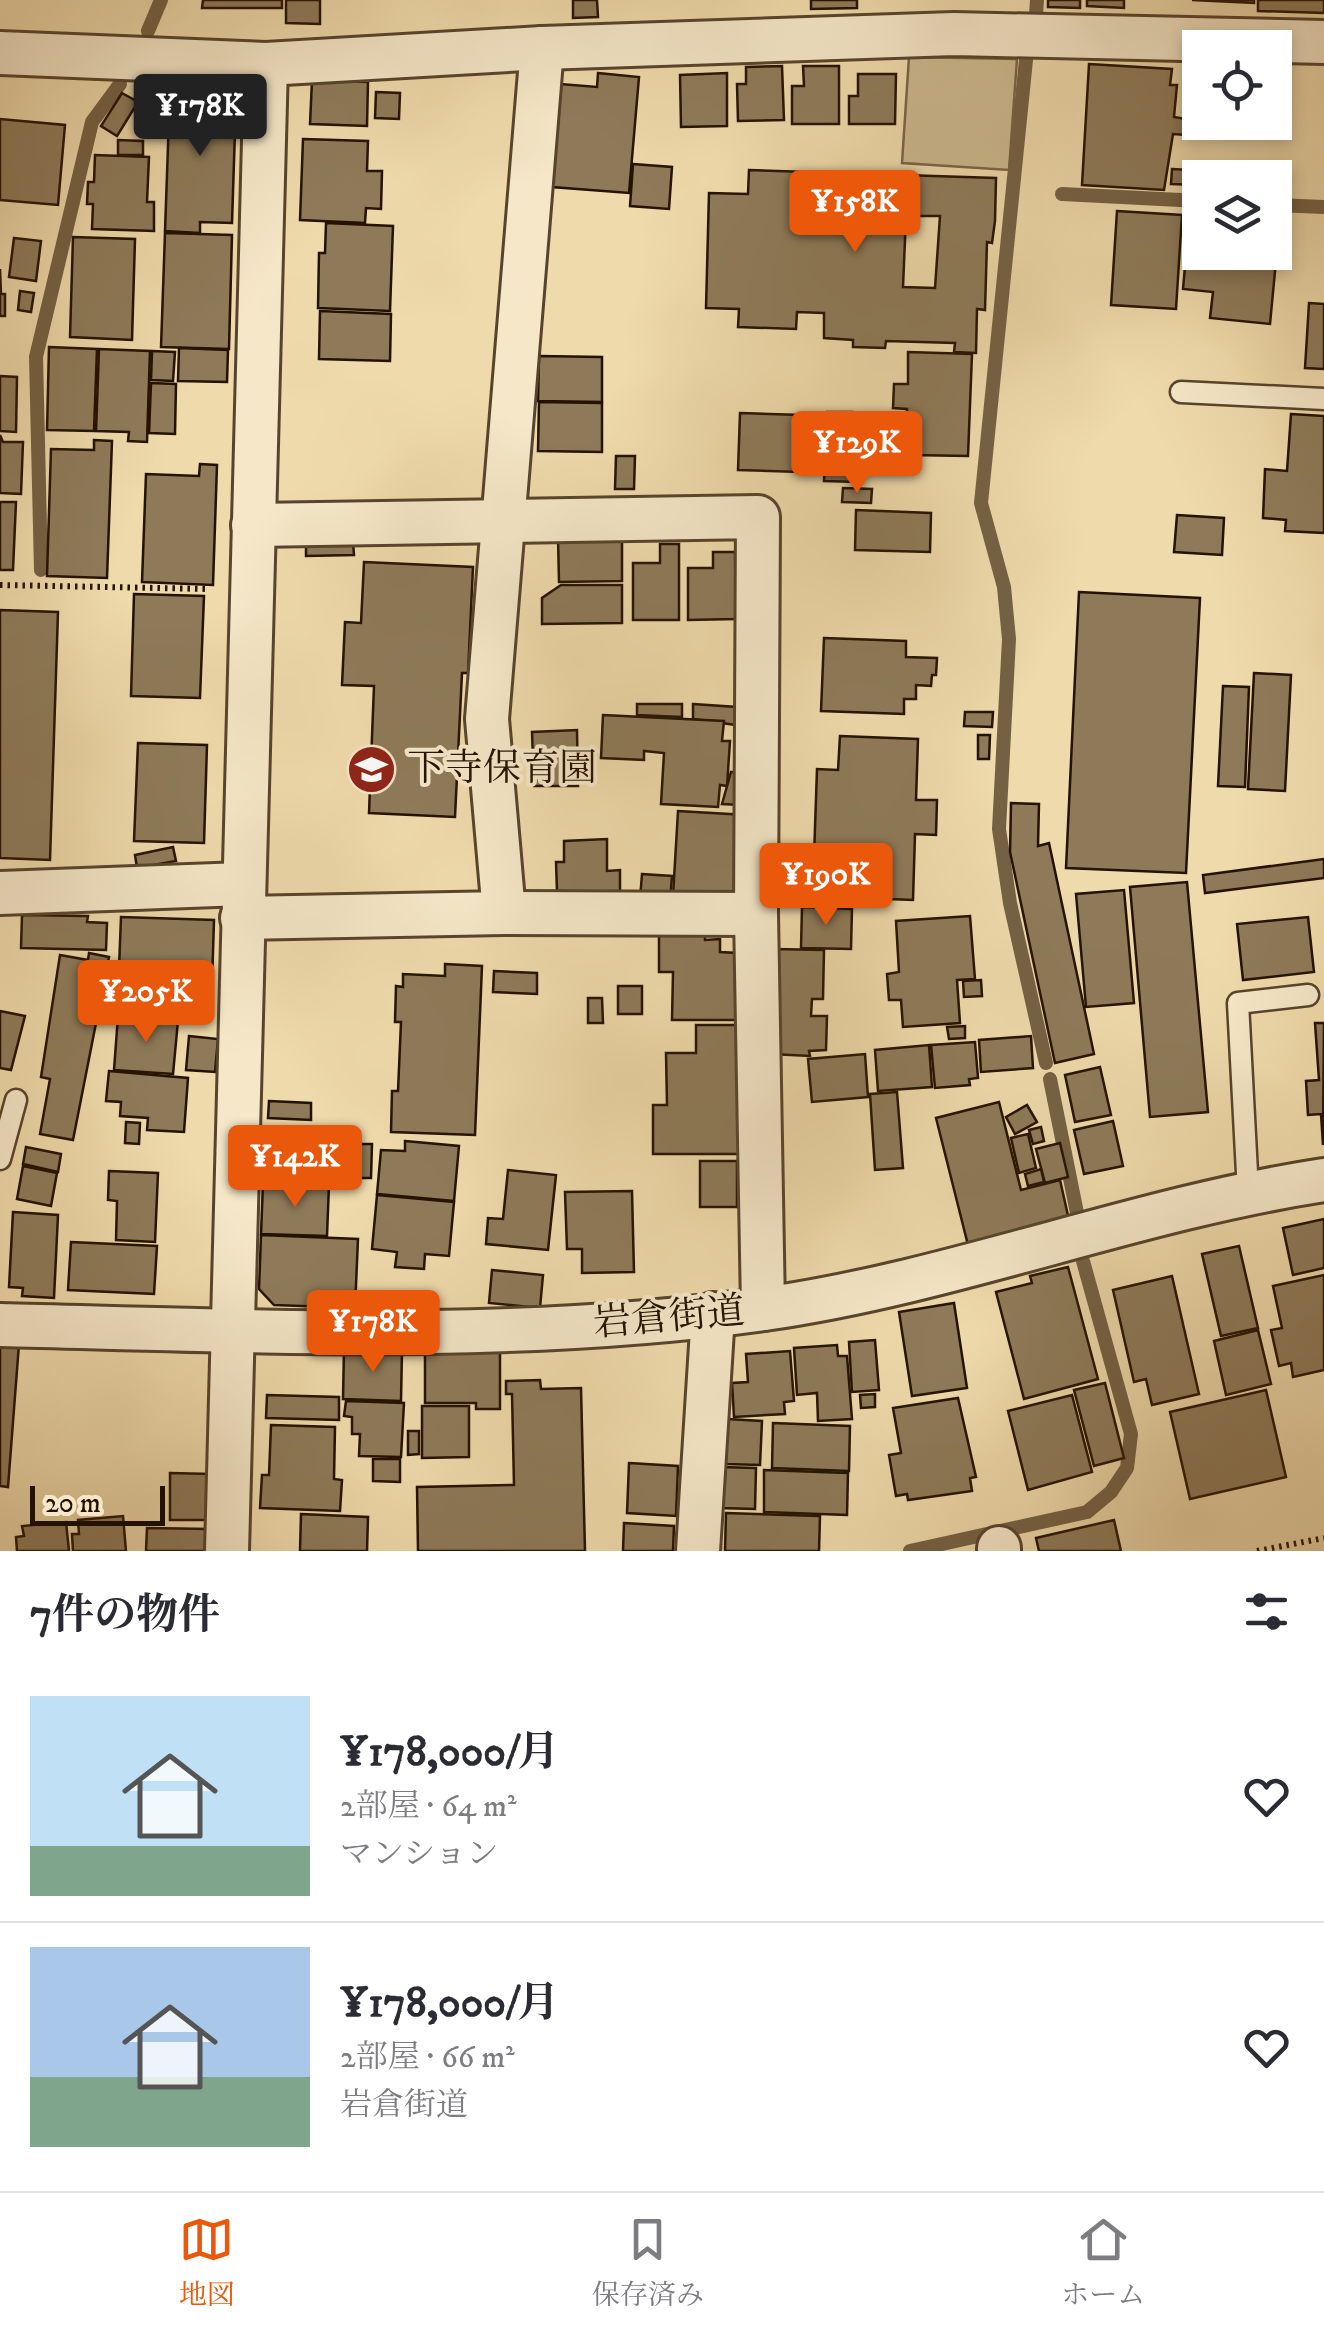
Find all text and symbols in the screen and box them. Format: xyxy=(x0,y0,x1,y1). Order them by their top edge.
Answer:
map controls xyxy=(1182,30,1292,270)
button: locate xyxy=(1182,30,1292,140)
pin: ¥178K xyxy=(130,74,270,159)
text: ¥178K xyxy=(156,86,244,126)
button: layers xyxy=(1182,160,1292,270)
pin: ¥158K xyxy=(785,170,925,255)
text: ¥158K xyxy=(811,182,899,222)
pin: ¥129K xyxy=(787,411,927,496)
text: ¥129K xyxy=(813,423,901,463)
school or university icon: 下寺保育園 xyxy=(346,743,398,795)
place label: 下寺保育園 xyxy=(407,745,597,793)
pin: ¥190K xyxy=(756,843,896,928)
text: ¥190K xyxy=(782,855,870,895)
pin: ¥205K xyxy=(76,960,216,1045)
text: ¥205K xyxy=(100,972,192,1012)
pin: ¥142K xyxy=(225,1125,365,1210)
text: ¥142K xyxy=(250,1137,340,1177)
street label: 岩倉街道 xyxy=(591,1287,747,1349)
pin: ¥178K xyxy=(303,1290,443,1375)
text: ¥178K xyxy=(329,1302,417,1342)
scale bar xyxy=(30,1481,165,1526)
text: 20 m xyxy=(45,1486,101,1521)
icon: filters xyxy=(1239,1584,1294,1639)
text: 7件の物件 xyxy=(30,1590,220,1642)
text: ¥178,000/月 xyxy=(340,1727,559,1779)
icon: home xyxy=(110,1736,230,1856)
icon: heart xyxy=(1239,1769,1294,1824)
text: 2部屋 · 64 m² xyxy=(340,1787,517,1827)
text: マンション xyxy=(340,1835,499,1875)
text: ¥178,000/月 xyxy=(340,1978,559,2030)
icon: home xyxy=(110,1987,230,2107)
icon: heart xyxy=(1239,2020,1294,2075)
text: 2部屋 · 66 m² xyxy=(340,2038,515,2078)
text: 岩倉街道 xyxy=(340,2086,468,2126)
tab: 地図 xyxy=(179,2212,235,2313)
tab: 保存済み xyxy=(592,2212,704,2313)
tab: ホーム xyxy=(1061,2212,1145,2313)

